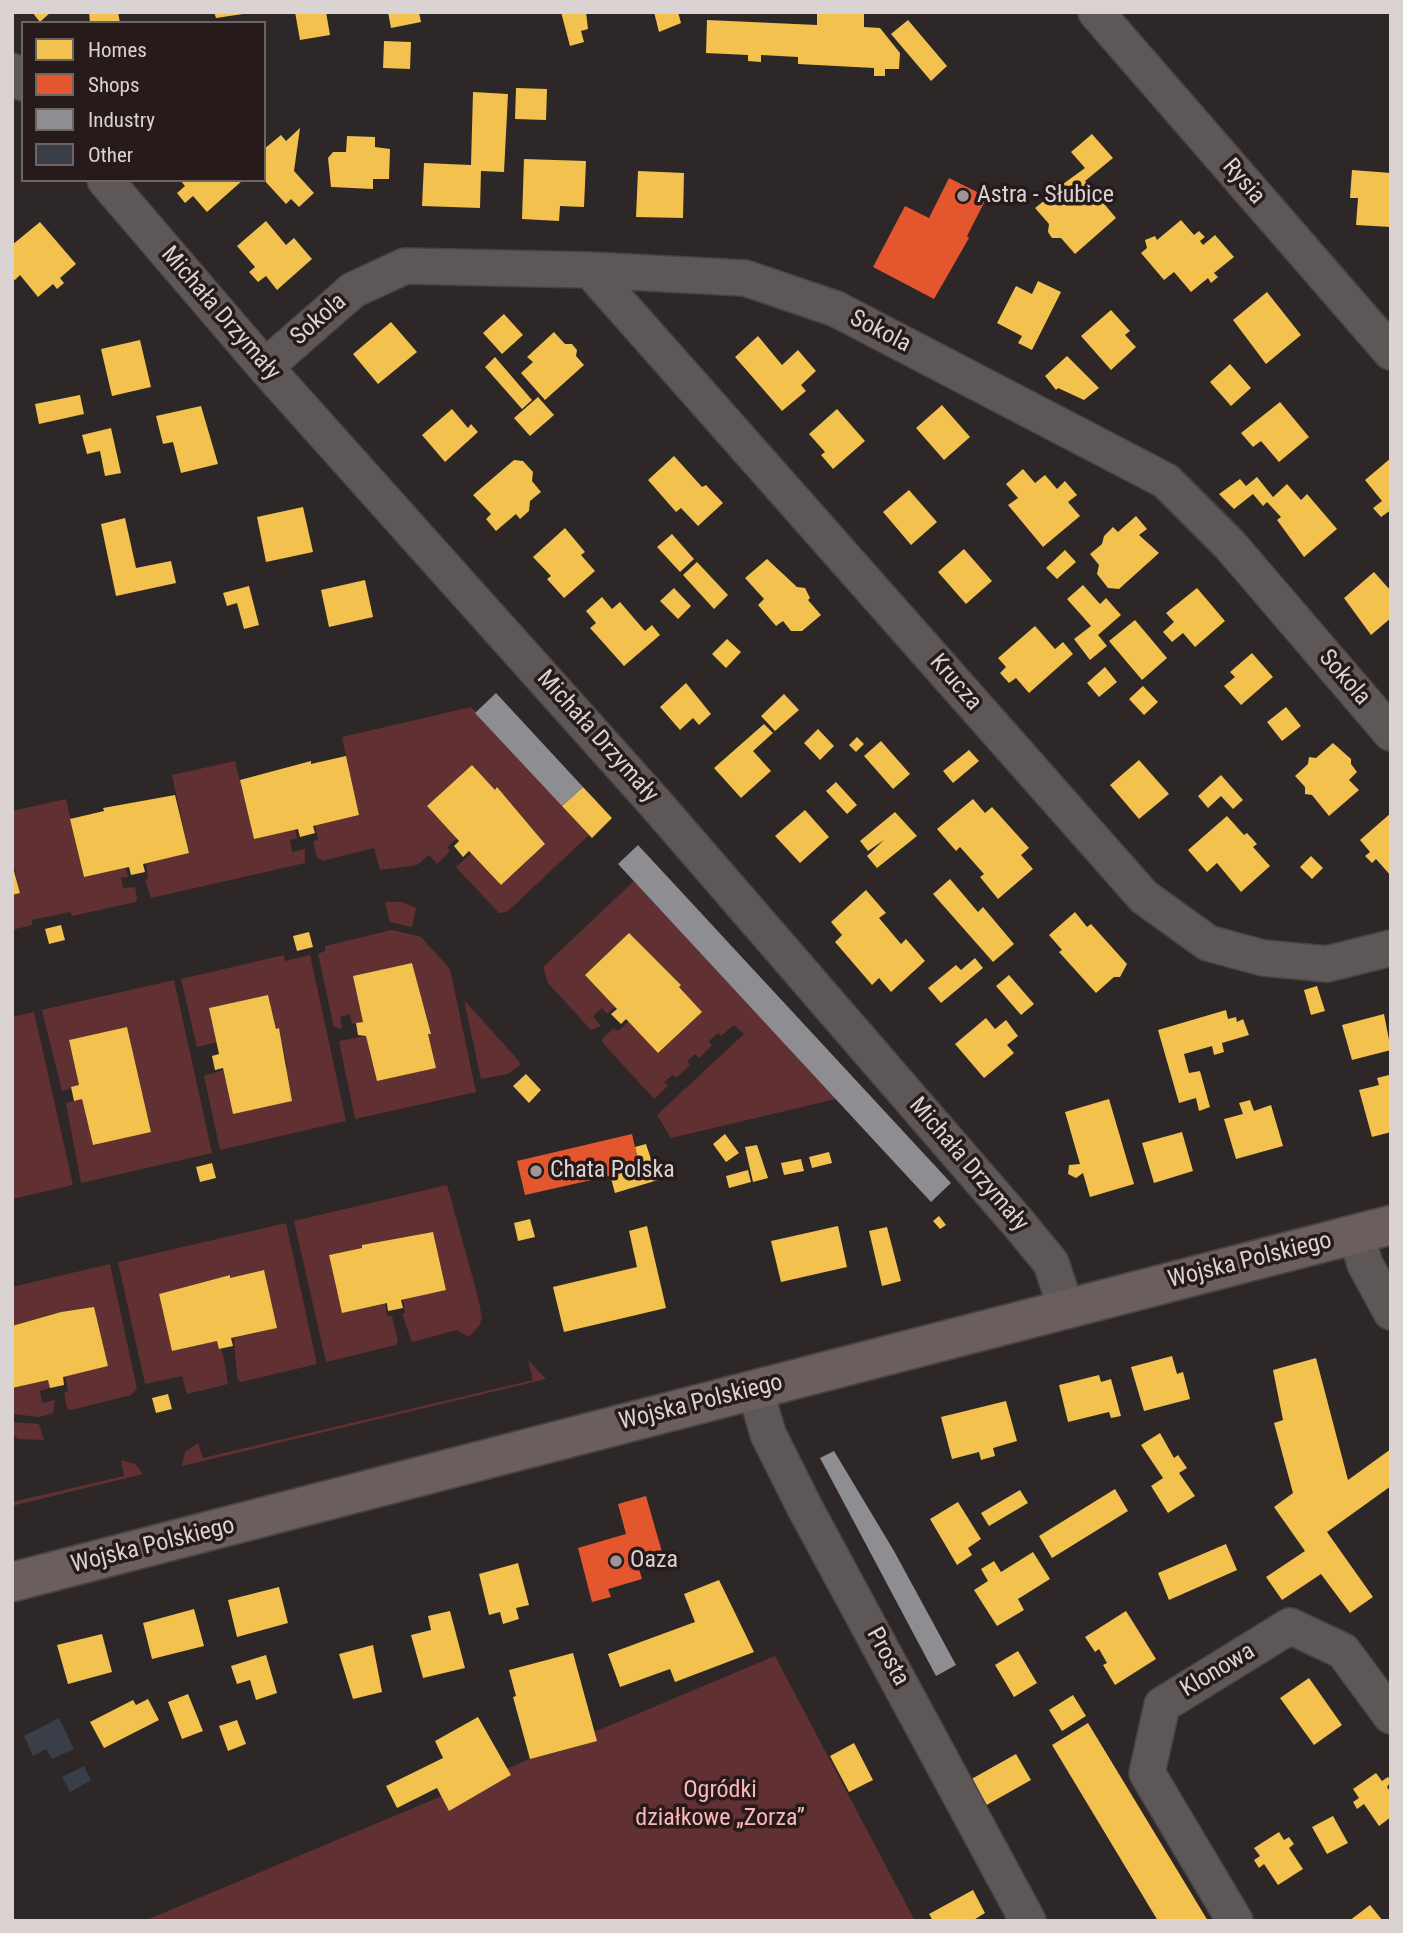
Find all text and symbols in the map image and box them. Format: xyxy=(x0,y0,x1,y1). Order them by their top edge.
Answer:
legend xyxy=(21,21,266,182)
text: Homes xyxy=(88,38,147,62)
text: Shops xyxy=(88,73,140,97)
text: Industry xyxy=(88,108,155,132)
text: Other xyxy=(88,143,133,167)
street label: Rysia xyxy=(1216,153,1270,211)
place label: Astra - Słubice xyxy=(977,182,1114,210)
marker: Astra - Słubice xyxy=(955,188,971,204)
street label: Michała Drzymały xyxy=(154,241,286,387)
street label: Sokola xyxy=(285,288,353,352)
street label: Sokola xyxy=(845,305,915,359)
street label: Sokola xyxy=(1312,644,1376,712)
street label: Krucza xyxy=(923,649,987,717)
street label: Michała Drzymały xyxy=(530,665,664,809)
street label: Michała Drzymały xyxy=(902,1092,1034,1238)
place label: Chata Polska xyxy=(550,1157,675,1185)
marker: Chata Polska xyxy=(528,1163,544,1179)
street label: Wojska Polskiego xyxy=(1165,1227,1335,1295)
street label: Wojska Polskiego xyxy=(616,1369,786,1437)
street label: Wojska Polskiego xyxy=(68,1512,238,1580)
place label: Oaza xyxy=(630,1547,678,1575)
marker: Oaza xyxy=(608,1553,624,1569)
street label: Prosta xyxy=(859,1623,915,1691)
street label: Klonowa xyxy=(1176,1638,1260,1704)
park label: Ogródki działkowe „Zorza” xyxy=(635,1777,805,1833)

